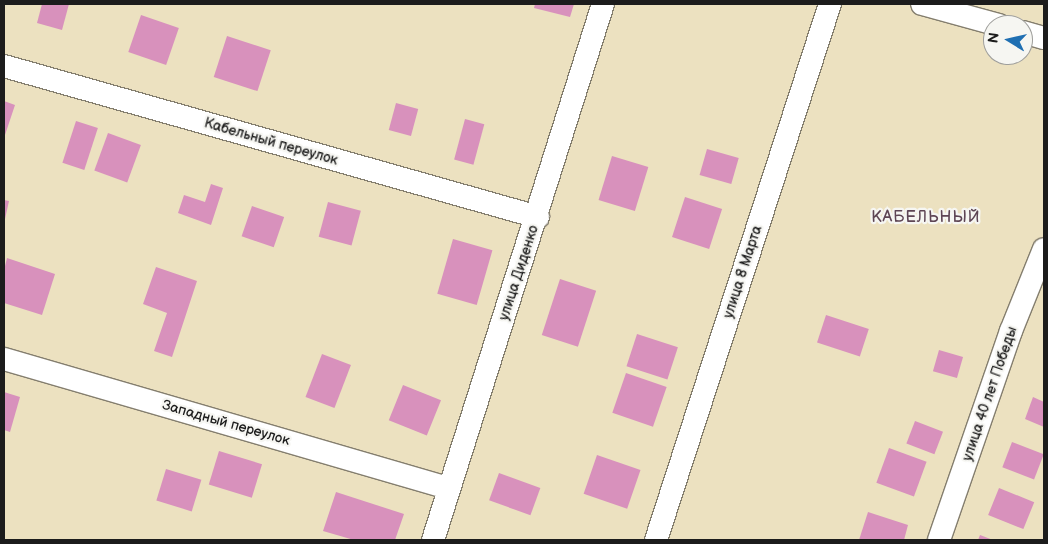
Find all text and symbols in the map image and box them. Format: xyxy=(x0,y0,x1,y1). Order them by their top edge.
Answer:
north arrow xyxy=(983,15,1033,65)
text: N xyxy=(984,31,1003,44)
street label: Кабельный переулок xyxy=(202,115,340,169)
district label: КАБЕЛЬНЫЙ xyxy=(870,208,982,228)
street label: улица Диденко xyxy=(496,223,542,323)
street label: улица 8 Марта xyxy=(720,223,766,321)
street label: улица 40 лет Победы xyxy=(959,325,1021,463)
street label: Западный переулок xyxy=(160,397,292,449)

